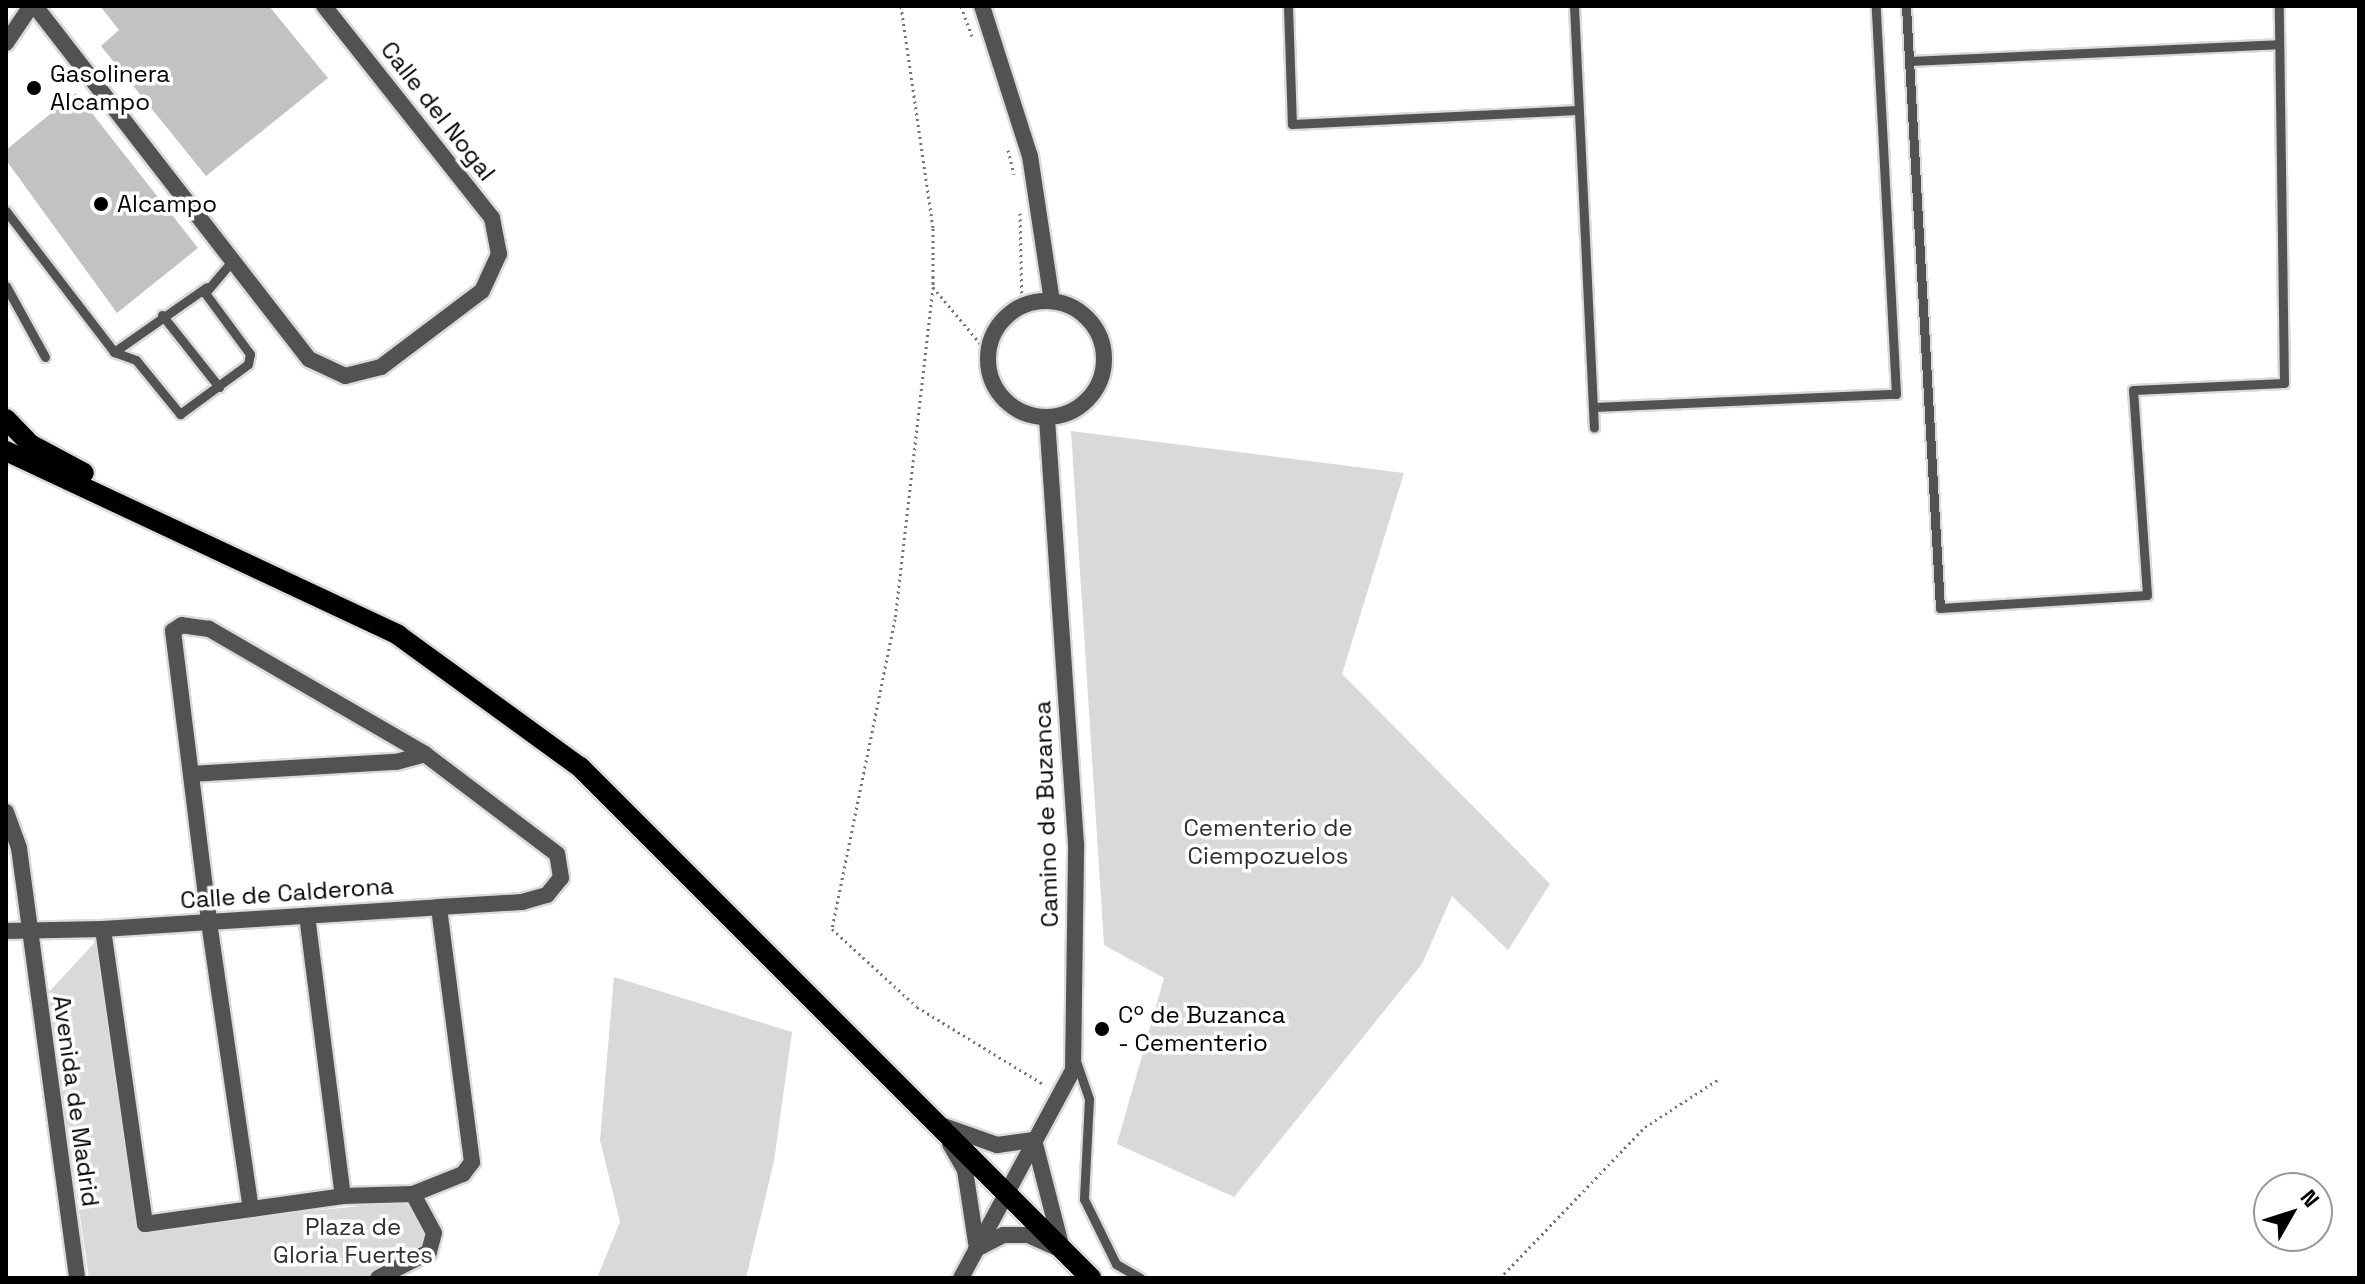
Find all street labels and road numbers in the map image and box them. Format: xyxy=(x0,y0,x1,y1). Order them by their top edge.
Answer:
street label: Calle del Nogal xyxy=(375,36,501,186)
street label: Camino de Buzanca xyxy=(1028,700,1064,928)
street label: Calle de Calderona xyxy=(179,871,395,915)
street label: Avenida de Madrid xyxy=(47,993,105,1209)

